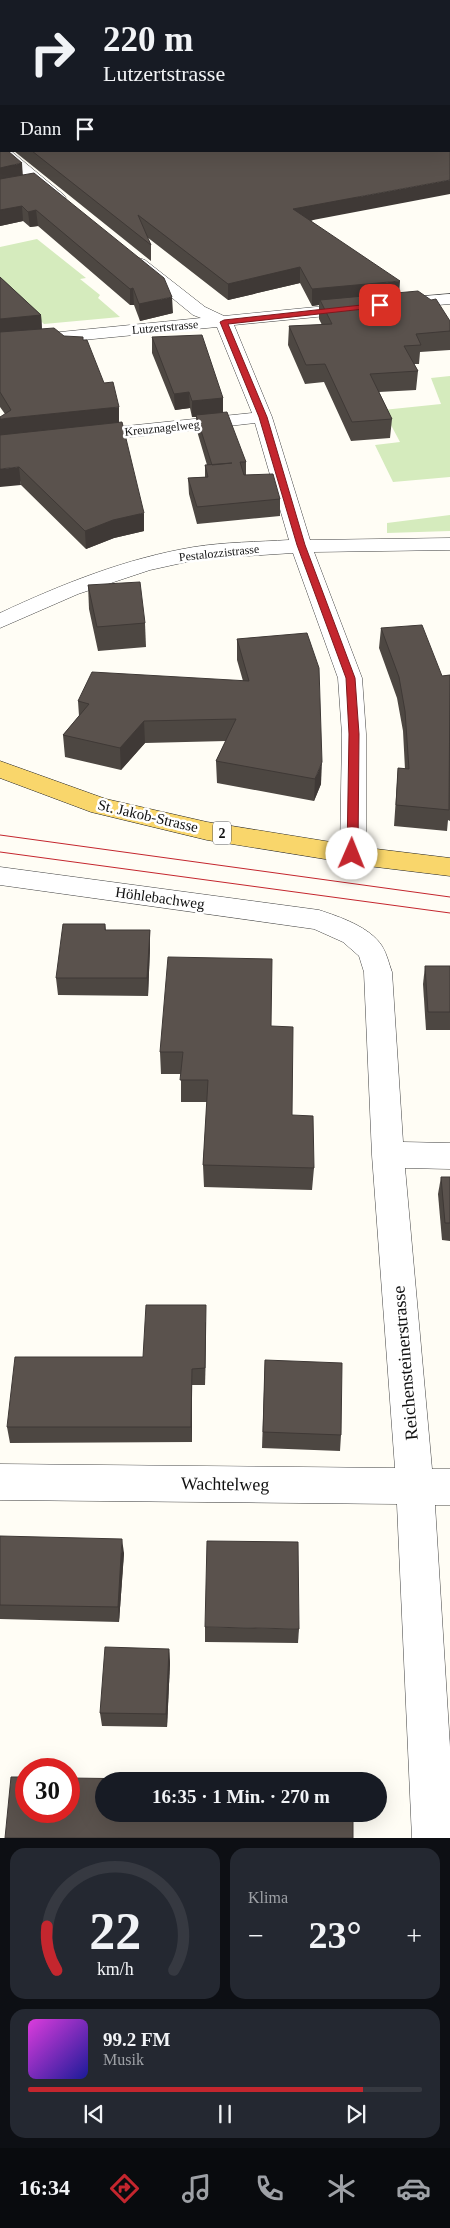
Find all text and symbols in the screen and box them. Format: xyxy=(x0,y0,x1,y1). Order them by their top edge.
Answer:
icon: right xyxy=(20,20,85,85)
text: 220 m xyxy=(103,20,193,59)
text: Lutzertstrasse xyxy=(103,61,225,86)
icon: arrive xyxy=(71,115,99,143)
text: Dann xyxy=(20,118,61,139)
pin xyxy=(359,284,401,326)
icon: arrive xyxy=(366,291,394,319)
street label: Lutzertstrasse xyxy=(131,317,199,337)
street label: Kreuznagelweg xyxy=(124,417,200,439)
street label: Pestalozzistrasse xyxy=(178,542,260,564)
street label: St. Jakob-Strasse xyxy=(96,797,200,835)
road number: 2 xyxy=(213,821,231,844)
position arrow xyxy=(325,827,377,879)
street label: Höhlebachweg xyxy=(114,884,206,912)
street label: Reichensteinerstrasse xyxy=(388,1285,422,1441)
street label: Wachtelweg xyxy=(181,1473,269,1495)
speed limit sign: 30 xyxy=(15,1758,80,1823)
text: 16:35 · 1 Min. · 270 m xyxy=(152,1786,330,1807)
text: Klima xyxy=(248,1889,288,1906)
text: 22 xyxy=(89,1903,141,1960)
text: 23° xyxy=(308,1914,362,1956)
text: − xyxy=(248,1920,264,1951)
text: + xyxy=(406,1920,422,1951)
text: km/h xyxy=(97,1959,133,1979)
text: 99.2 FM xyxy=(103,2029,171,2050)
text: Musik xyxy=(103,2051,144,2068)
icon: previous xyxy=(80,2100,108,2128)
icon: pause xyxy=(211,2100,239,2128)
icon: next xyxy=(342,2100,370,2128)
icon: directions xyxy=(107,2171,142,2206)
icon: music xyxy=(179,2171,214,2206)
icon: phone xyxy=(252,2171,287,2206)
icon: climate xyxy=(324,2171,359,2206)
icon: car xyxy=(396,2171,431,2206)
text: 16:34 xyxy=(19,2175,70,2200)

